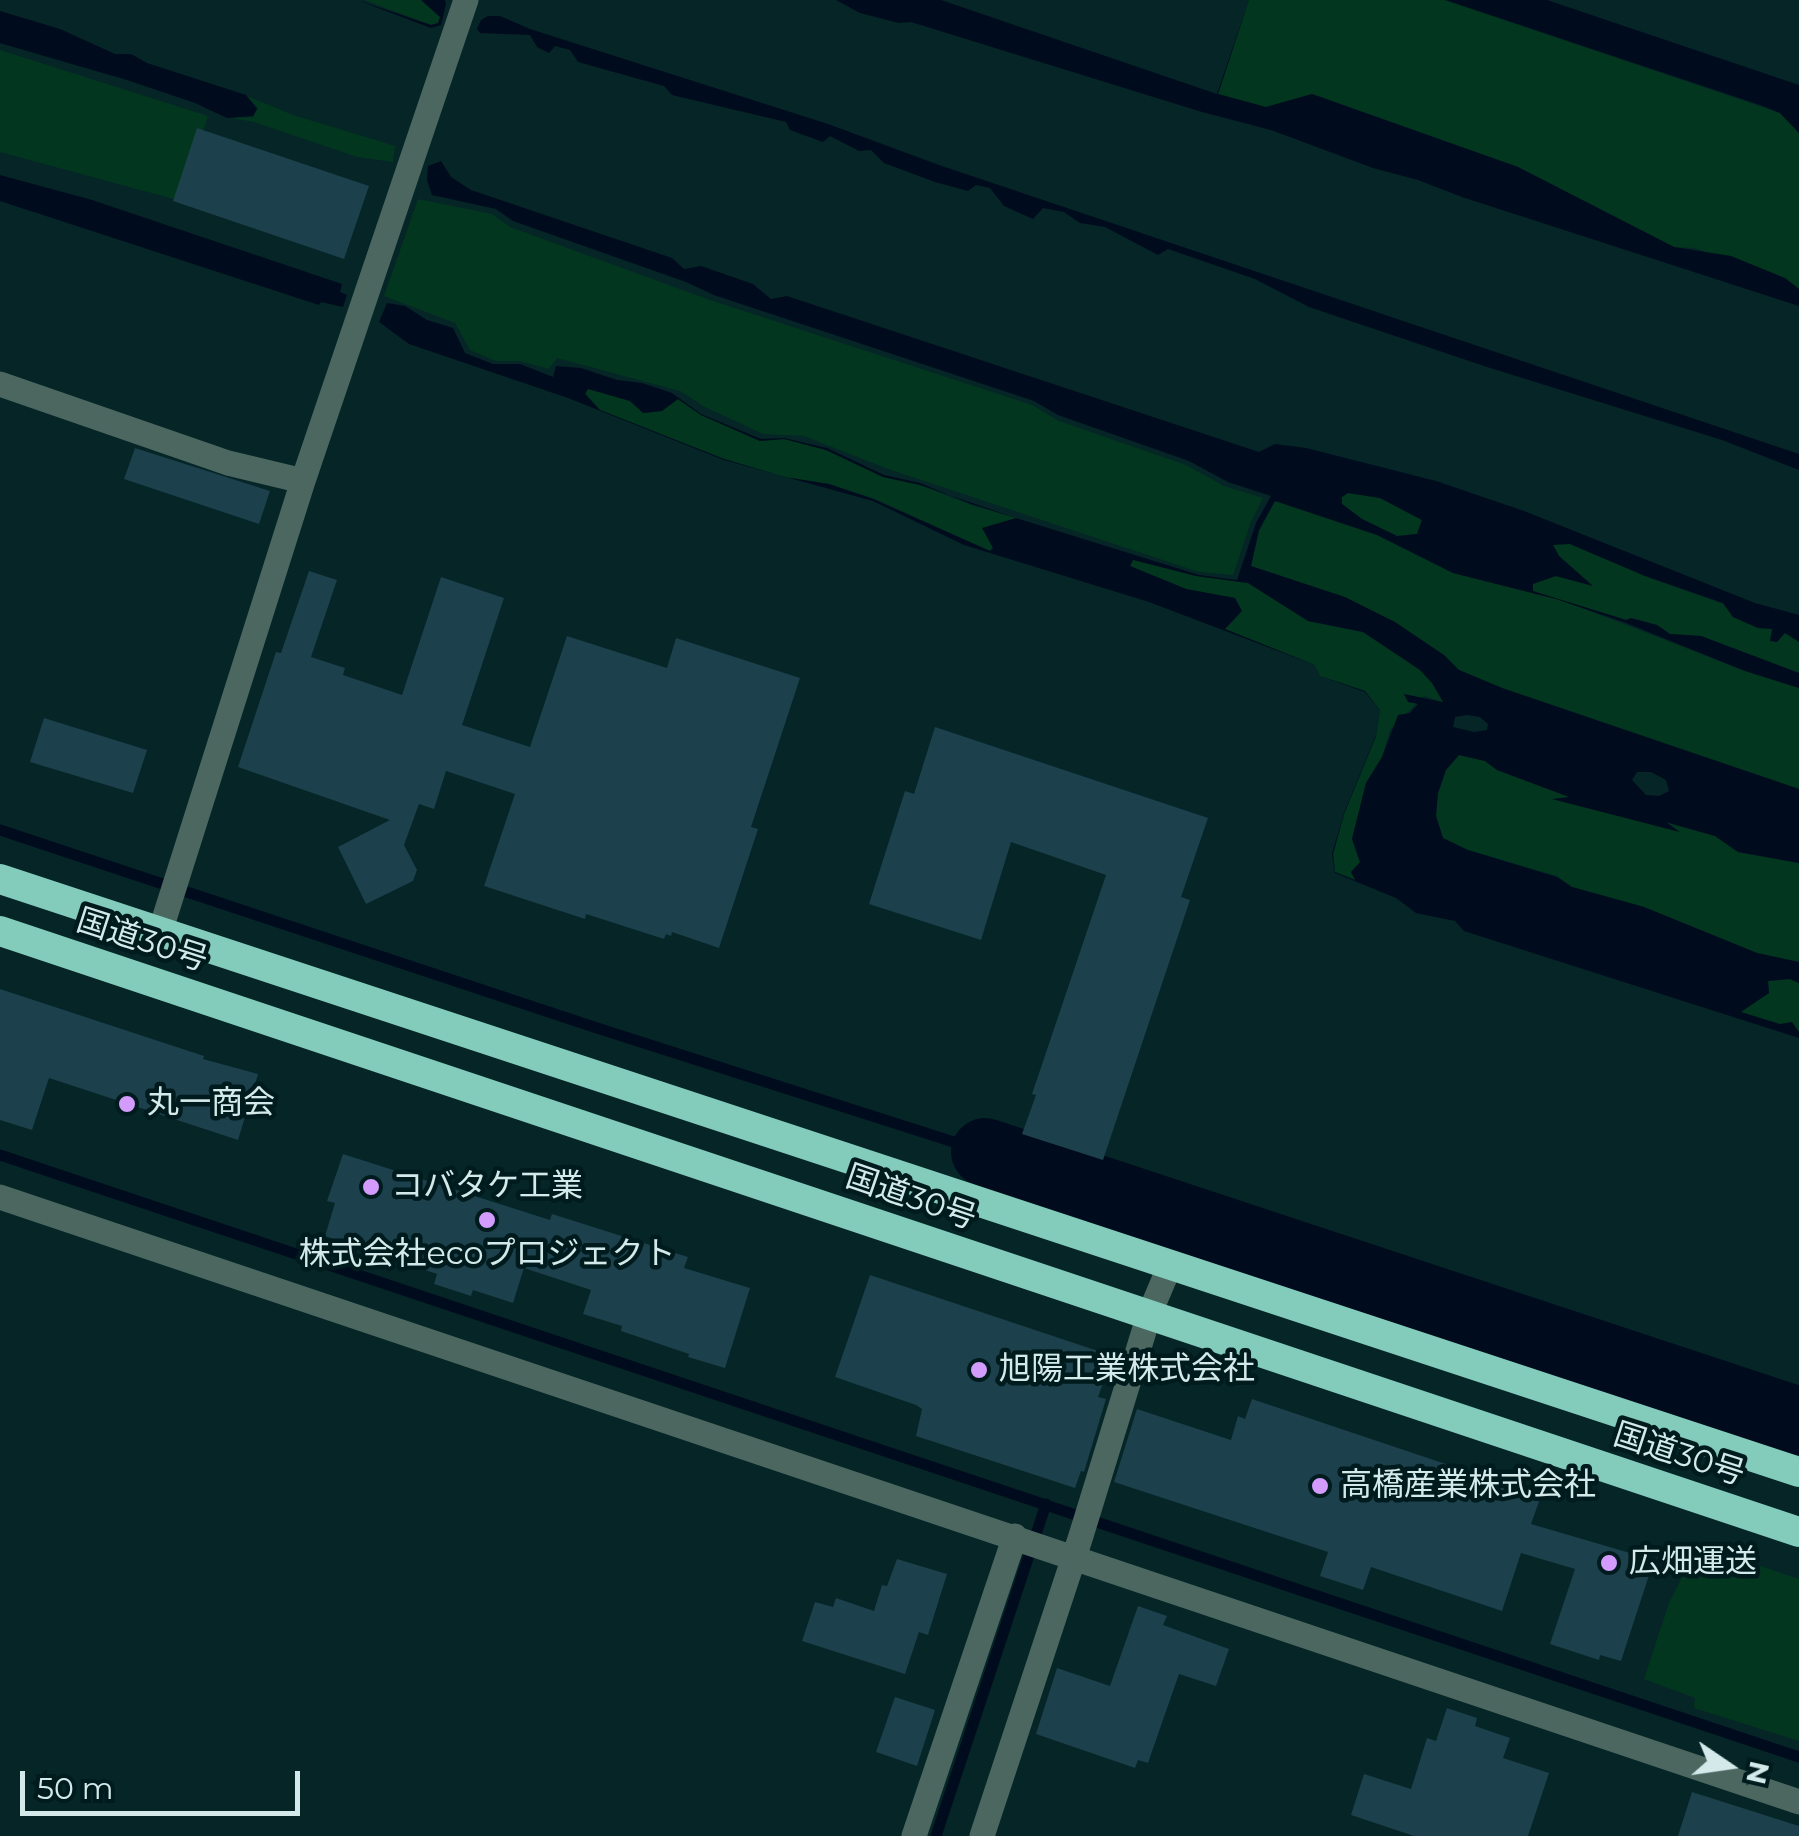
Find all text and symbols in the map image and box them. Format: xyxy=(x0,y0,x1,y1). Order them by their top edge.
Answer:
street label: 国道30号 xyxy=(72,902,212,980)
place label: 丸一商会 xyxy=(147,1085,275,1123)
marker: 丸一商会 xyxy=(116,1093,138,1115)
street label: 国道30号 xyxy=(841,1158,981,1238)
place label: コバタケ工業 xyxy=(391,1168,583,1206)
marker: コバタケ工業 xyxy=(360,1176,382,1198)
marker: 株式会社ecoプロジェクト xyxy=(476,1209,498,1231)
place label: 株式会社ecoプロジェクト xyxy=(298,1236,676,1274)
place label: 旭陽工業株式会社 xyxy=(999,1351,1255,1389)
marker: 旭陽工業株式会社 xyxy=(968,1359,990,1381)
street label: 国道30号 xyxy=(1609,1416,1749,1494)
place label: 高橋産業株式会社 xyxy=(1340,1467,1596,1505)
marker: 高橋産業株式会社 xyxy=(1309,1475,1331,1497)
place label: 広畑運送 xyxy=(1629,1544,1757,1582)
marker: 広畑運送 xyxy=(1598,1552,1620,1574)
north arrow xyxy=(1679,1716,1779,1816)
scale bar xyxy=(25,1751,305,1813)
text: N xyxy=(1739,1758,1777,1788)
text: 50 m xyxy=(37,1770,114,1807)

